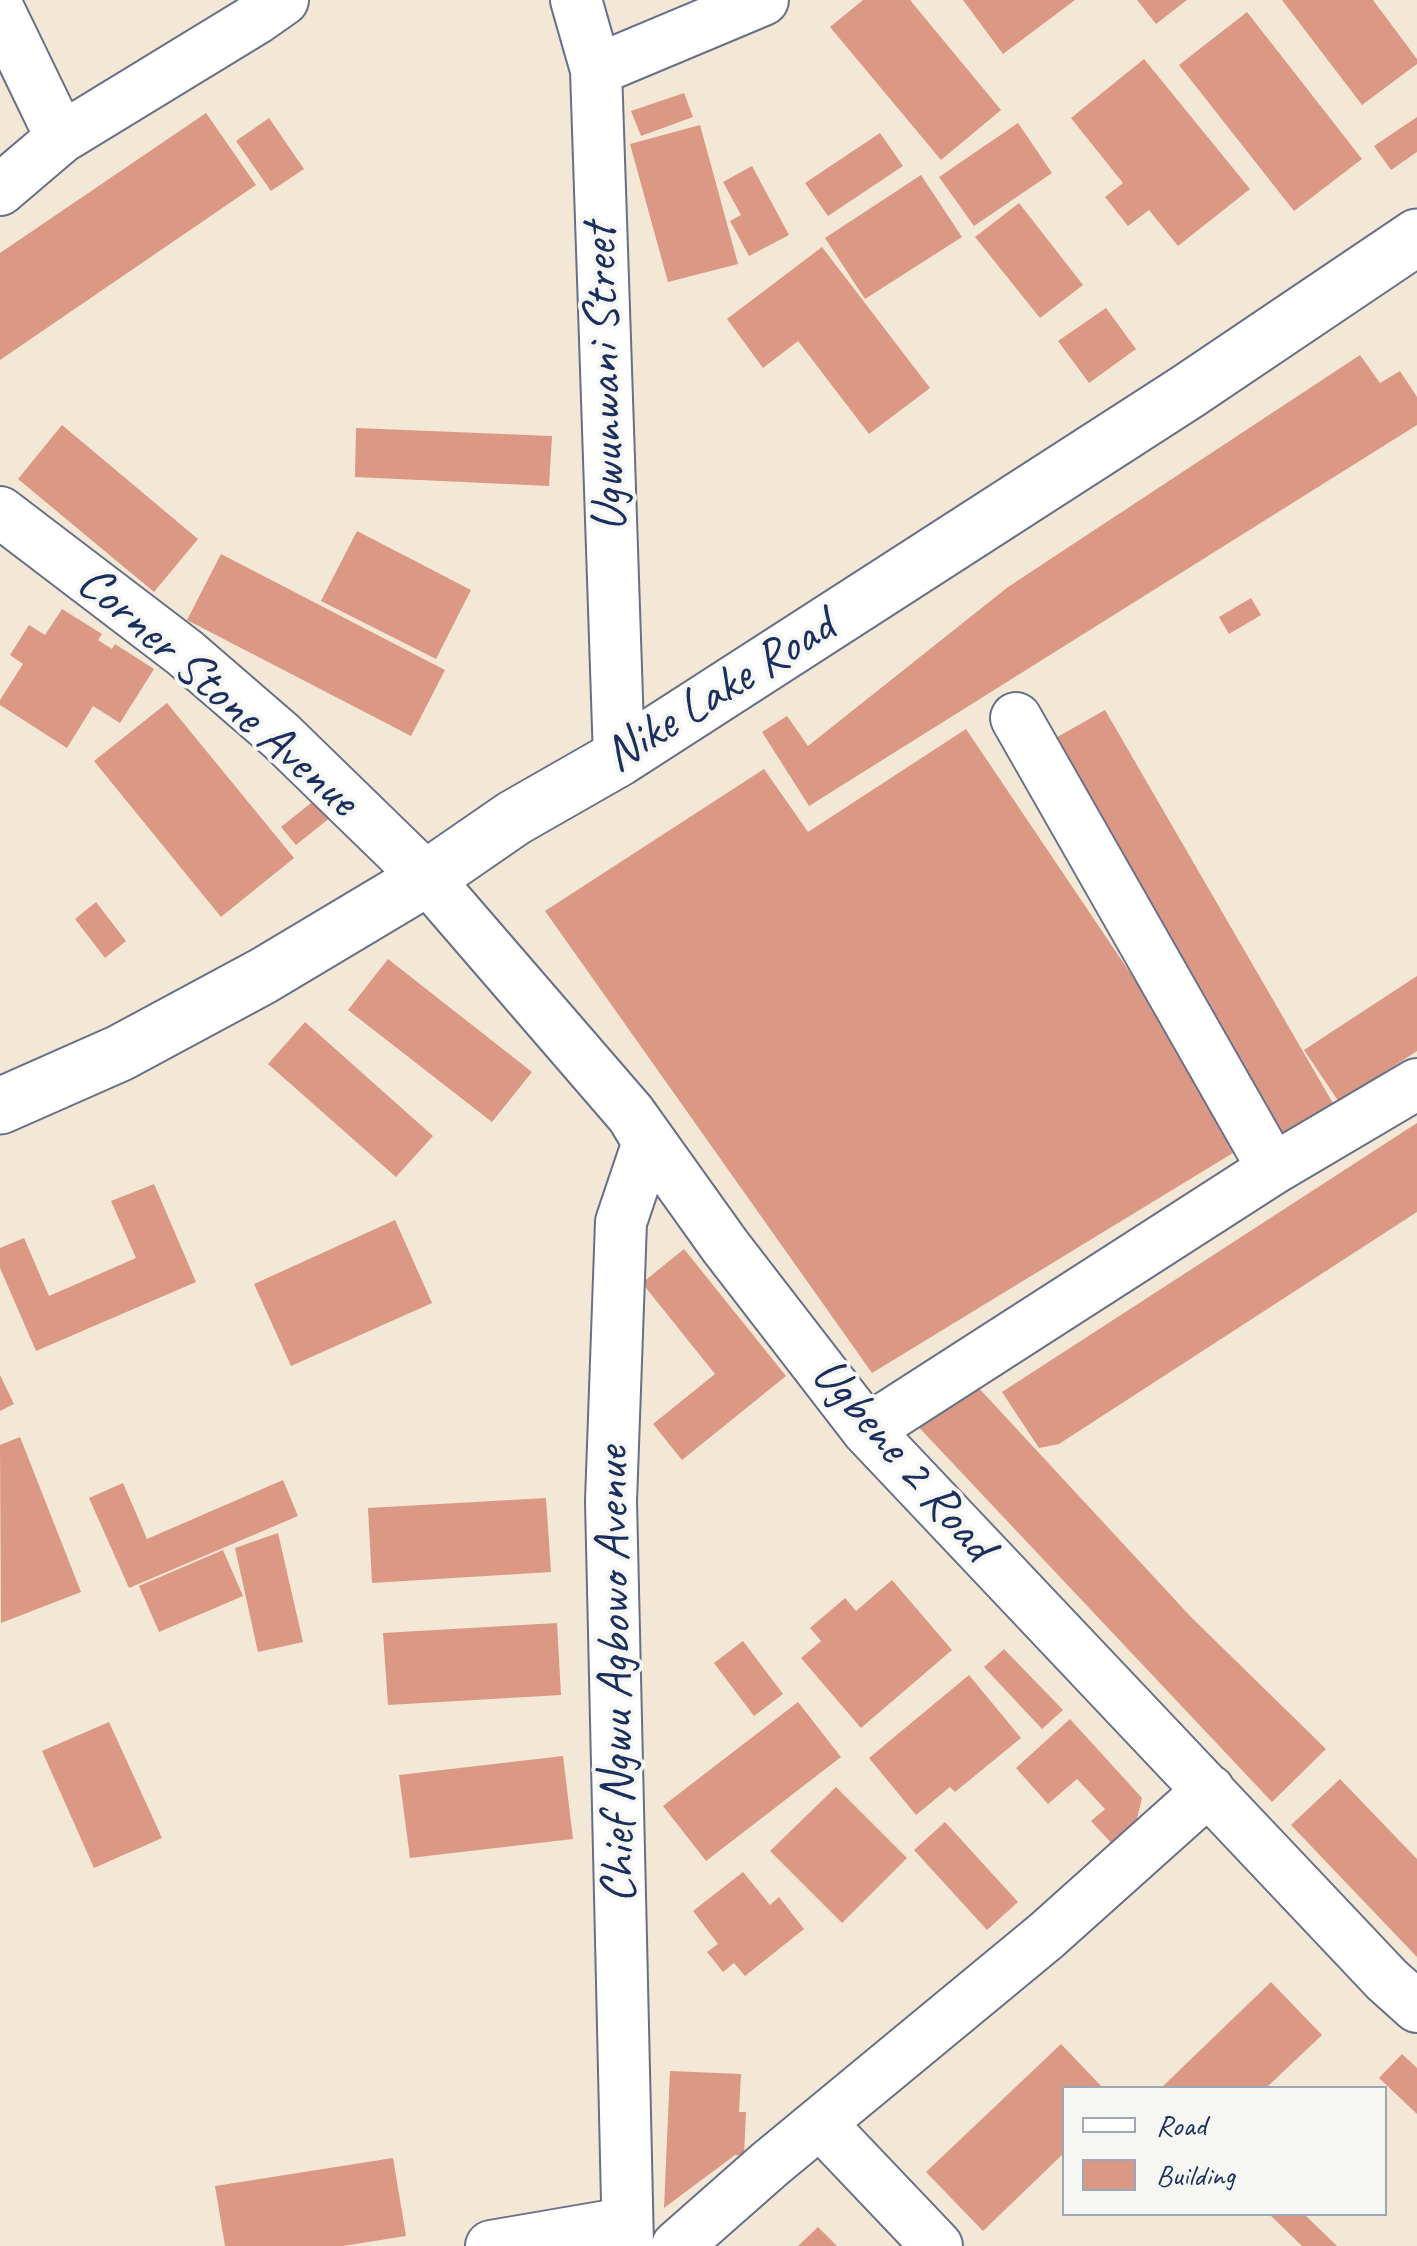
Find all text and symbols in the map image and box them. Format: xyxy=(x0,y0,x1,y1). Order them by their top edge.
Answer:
street label: Ugwunwani Street xyxy=(571,223,641,533)
street label: Corner Stone Avenue xyxy=(64,553,370,831)
street label: Nike Lake Road xyxy=(594,598,846,786)
street label: Ugbene 2 Road xyxy=(798,1346,1006,1574)
street label: Chief Ngwu Agbowo Avenue xyxy=(583,1446,651,1904)
legend xyxy=(1062,2086,1387,2216)
text: Road xyxy=(1156,2106,1206,2144)
text: Building xyxy=(1156,2156,1235,2194)

